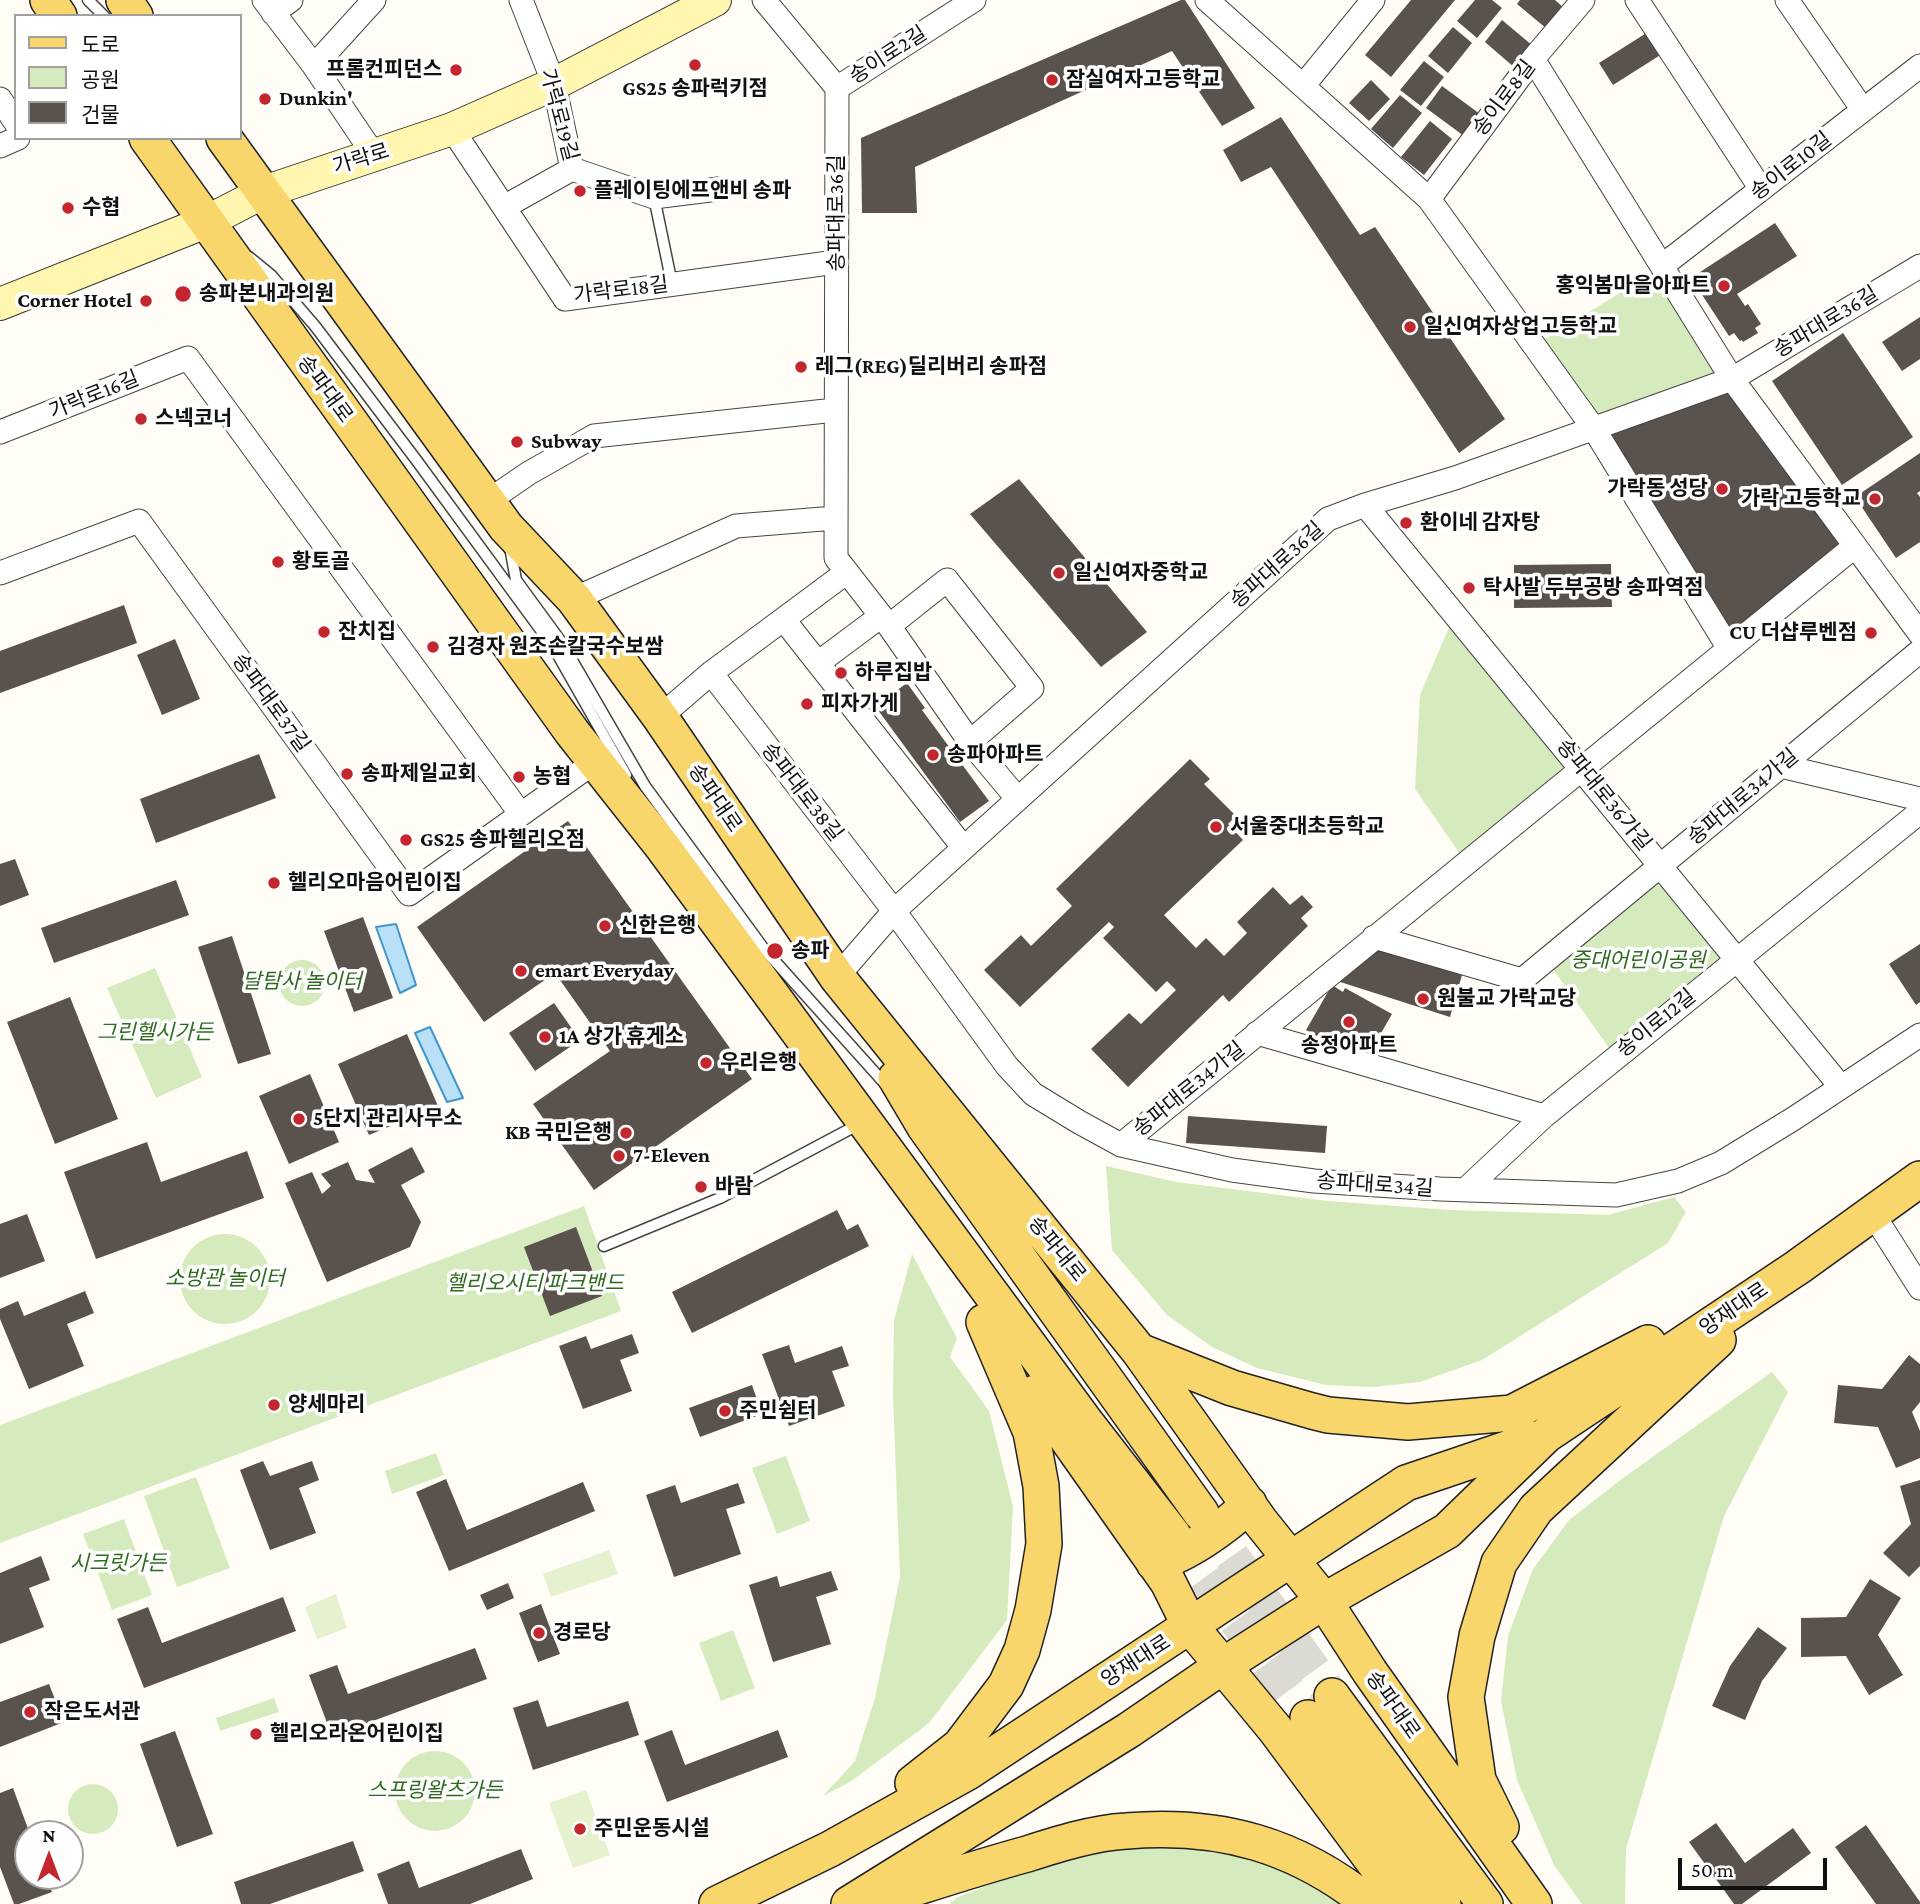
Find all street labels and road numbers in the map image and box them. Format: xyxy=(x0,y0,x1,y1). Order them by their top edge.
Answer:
street label: 송이로2길 xyxy=(845,21,931,89)
street label: 송이로8길 xyxy=(1467,55,1541,141)
street label: 가락로19길 xyxy=(535,66,583,164)
street label: 송이로10길 xyxy=(1745,126,1837,206)
street label: 가락로 xyxy=(330,138,392,180)
street label: 송파대로36길 xyxy=(824,154,850,272)
street label: 가락로18길 xyxy=(572,272,670,308)
street label: 송파대로36길 xyxy=(1769,281,1883,363)
street label: 송파대로 xyxy=(292,350,358,428)
street label: 가락로16길 xyxy=(45,366,143,424)
street label: 송파대로36길 xyxy=(1225,516,1329,614)
street label: 송파대로37길 xyxy=(227,649,315,757)
street label: 송파대로36가길 xyxy=(1551,734,1657,856)
street label: 송파대로38길 xyxy=(756,738,848,846)
street label: 송파대로34가길 xyxy=(1683,743,1803,851)
street label: 송파대로 xyxy=(683,759,747,837)
street label: 송이로12길 xyxy=(1611,984,1701,1062)
street label: 송파대로34가길 xyxy=(1128,1036,1250,1142)
street label: 송파대로34길 xyxy=(1316,1168,1434,1202)
street label: 송파대로 xyxy=(1023,1211,1091,1287)
street label: 양재대로 xyxy=(1695,1277,1773,1341)
street label: 양재대로 xyxy=(1097,1629,1175,1693)
street label: 송파대로 xyxy=(1361,1666,1425,1744)

